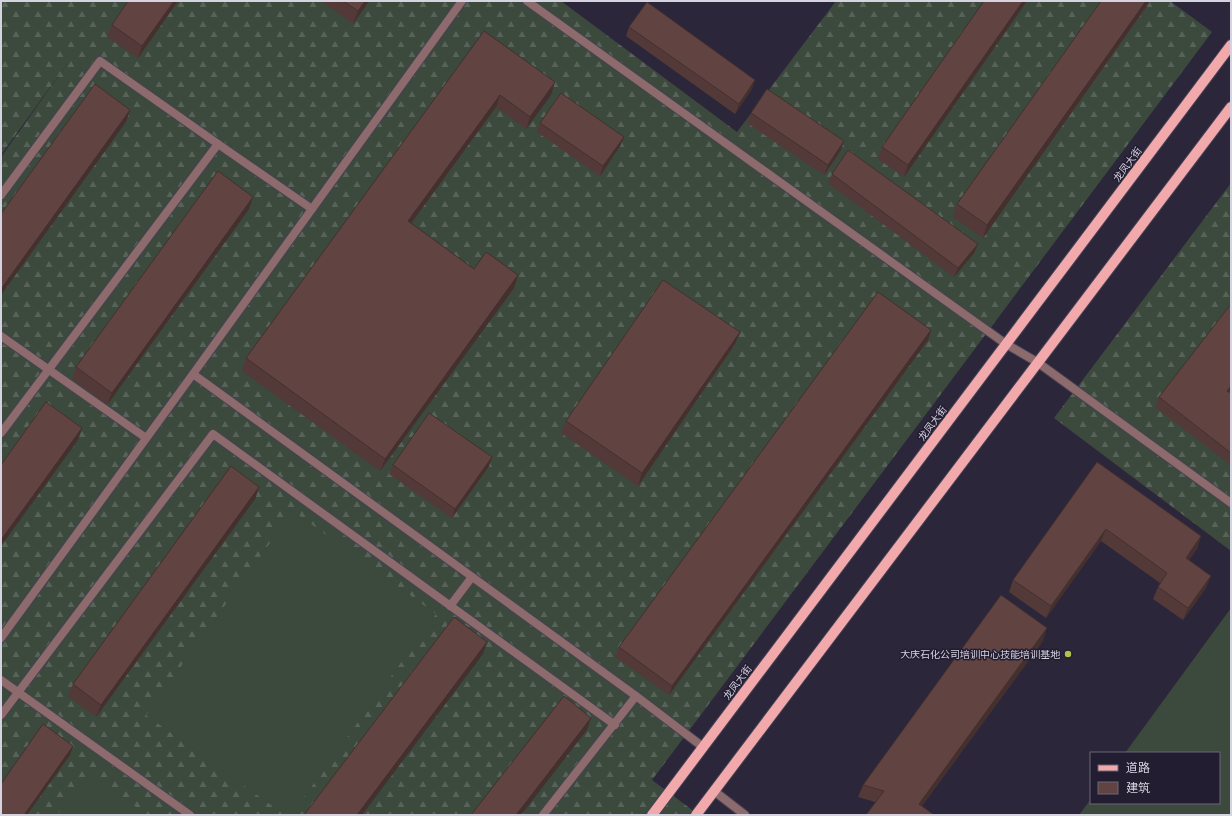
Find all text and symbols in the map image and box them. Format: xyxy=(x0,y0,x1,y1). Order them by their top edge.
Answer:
street label: 龙凤大街 xyxy=(1111,145,1145,184)
street label: 龙凤大街 xyxy=(916,404,950,443)
place label: 大庆石化公司培训中心技能培训基地 xyxy=(900,649,1061,661)
marker: 大庆石化公司培训中心技能培训基地 xyxy=(1063,649,1073,659)
street label: 龙凤大街 xyxy=(721,663,755,702)
legend xyxy=(1090,752,1220,804)
text: 道路 xyxy=(1126,761,1150,775)
text: 建筑 xyxy=(1126,781,1150,795)

